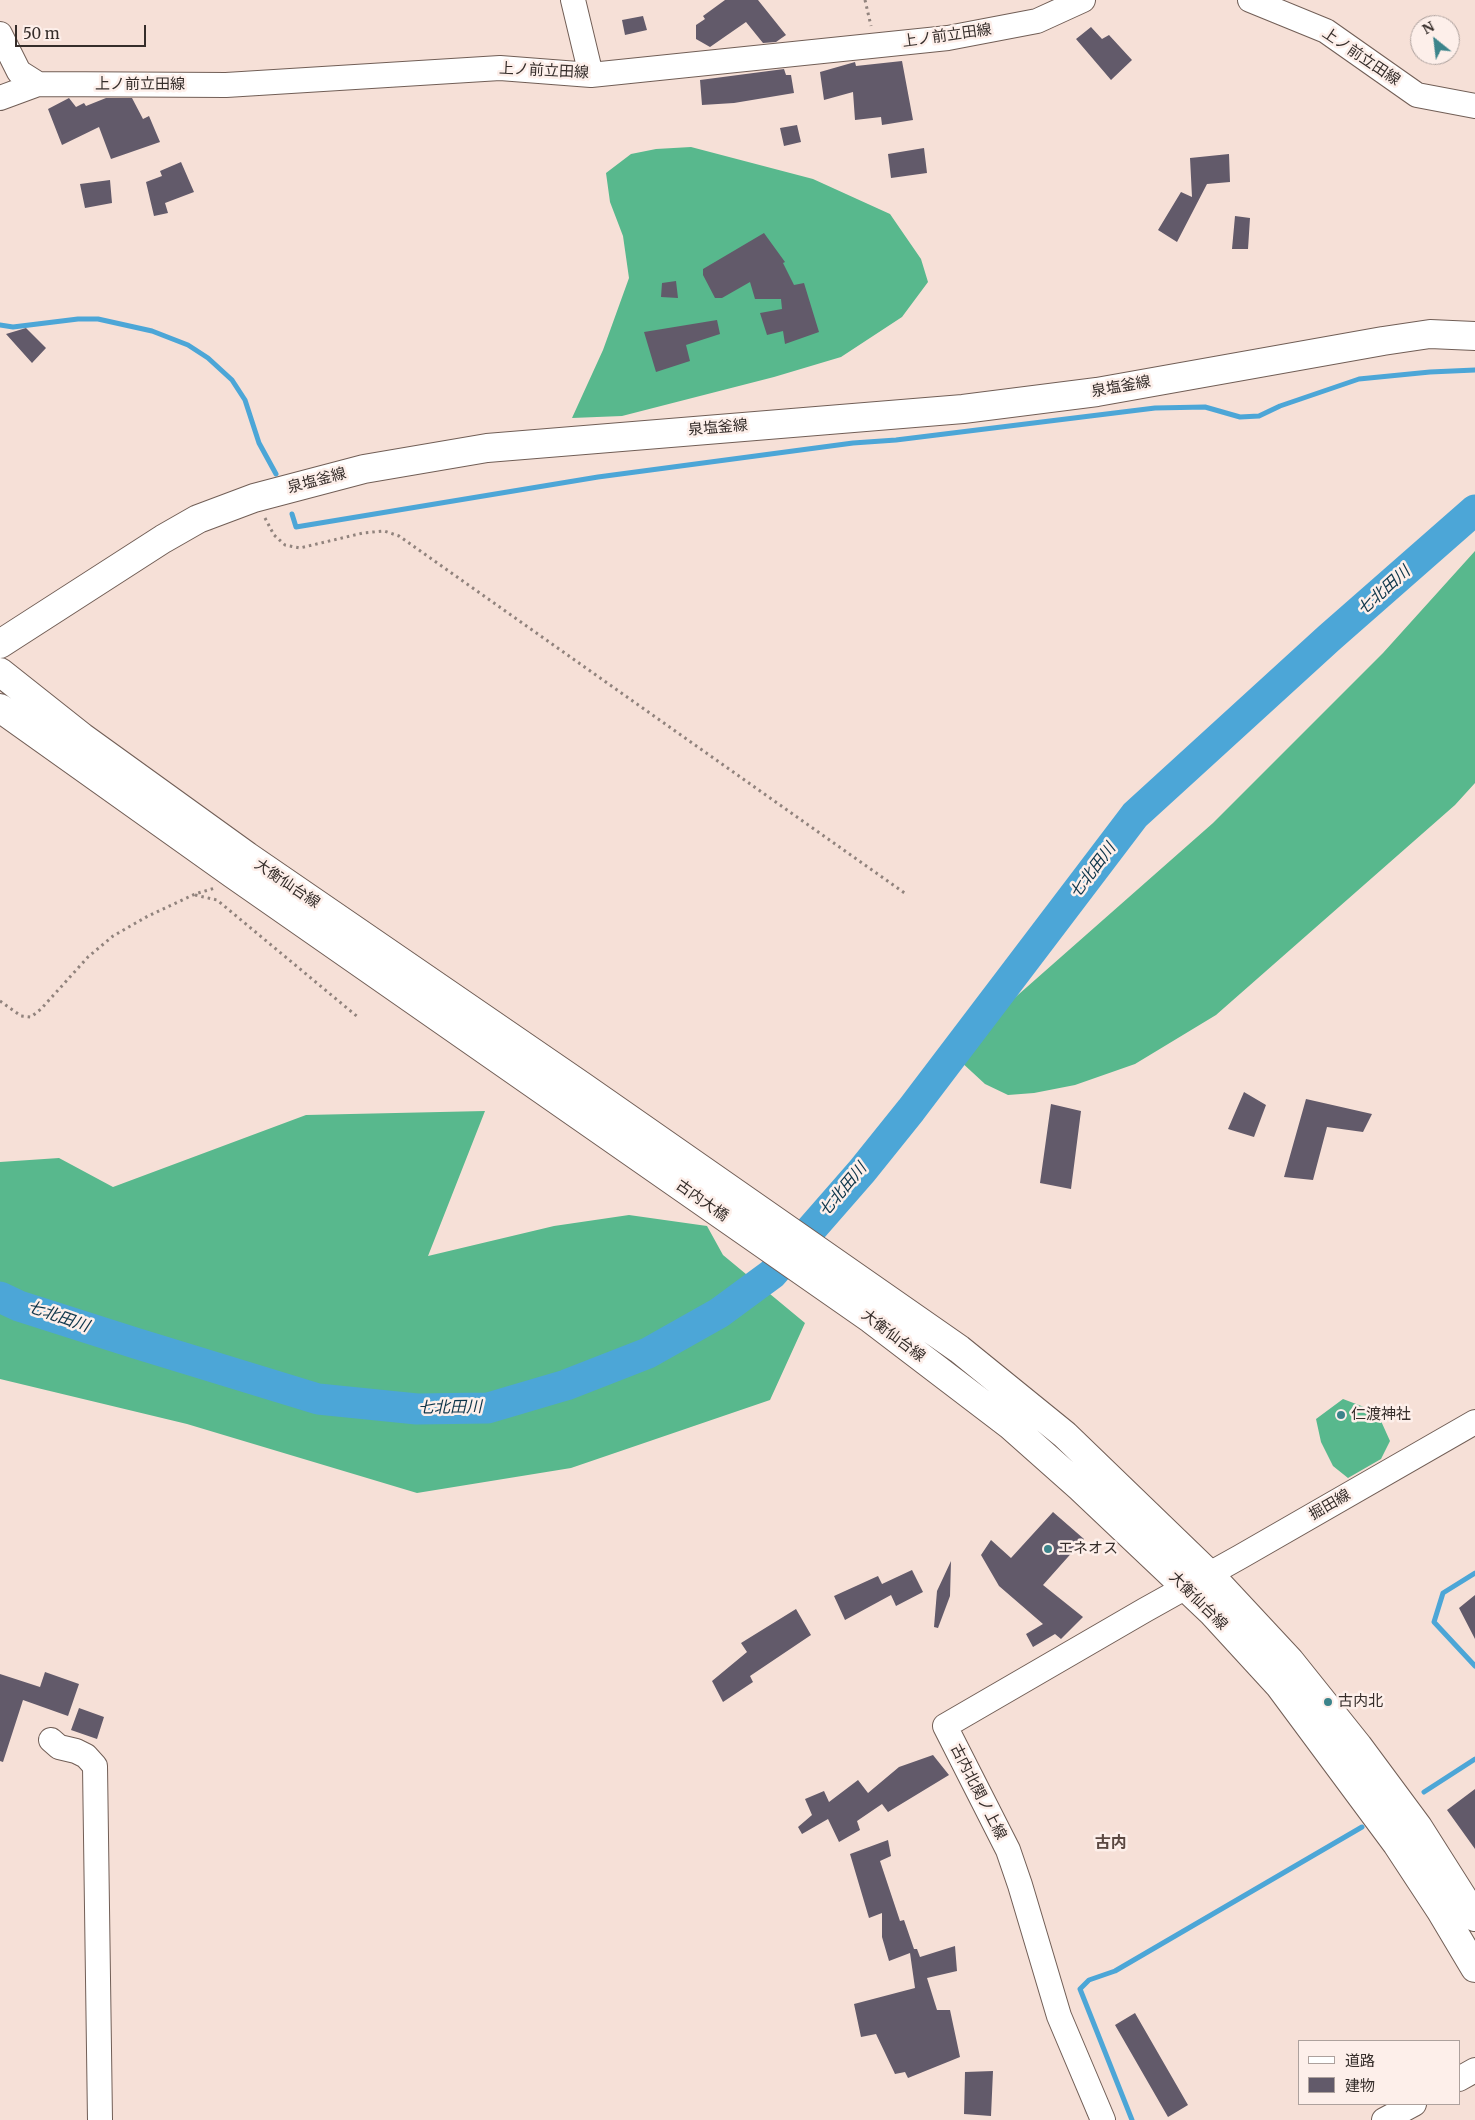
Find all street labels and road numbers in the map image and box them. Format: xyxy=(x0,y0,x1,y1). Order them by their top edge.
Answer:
street label: 上ノ前立田線 xyxy=(901,21,993,51)
street label: 上ノ前立田線 xyxy=(1319,24,1403,90)
street label: 上ノ前立田線 xyxy=(499,60,589,82)
street label: 上ノ前立田線 xyxy=(95,76,185,94)
street label: 泉塩釜線 xyxy=(1090,373,1152,401)
street label: 泉塩釜線 xyxy=(687,416,749,440)
street label: 泉塩釜線 xyxy=(286,465,348,497)
street label: 大衡仙台線 xyxy=(251,856,323,912)
street label: 古内大橋 xyxy=(672,1176,732,1226)
street label: 大衡仙台線 xyxy=(858,1306,928,1366)
street label: 掘田線 xyxy=(1306,1486,1354,1524)
street label: 大衡仙台線 xyxy=(1165,1568,1231,1634)
street label: 古内北関ノ上線 xyxy=(946,1741,1010,1843)

